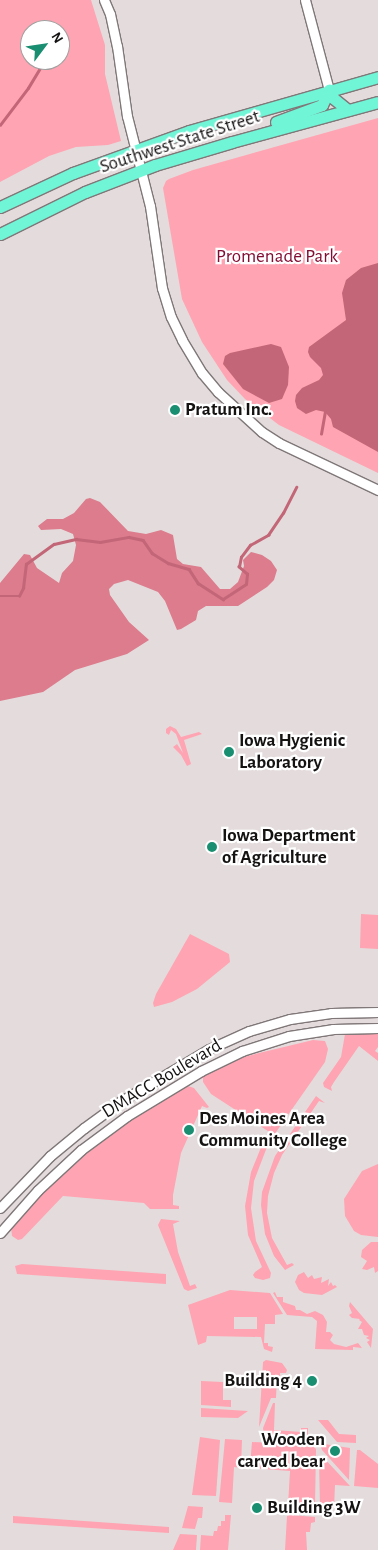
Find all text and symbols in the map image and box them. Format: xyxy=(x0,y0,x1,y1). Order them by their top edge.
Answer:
north arrow xyxy=(20,20,70,70)
text: N xyxy=(48,30,66,46)
street label: Southwest State Street xyxy=(97,105,263,179)
park label: Promenade Park xyxy=(216,246,338,268)
place label: Pratum Inc. xyxy=(185,399,272,421)
marker: Pratum Inc. xyxy=(169,404,181,416)
place label: Iowa Hygienic Laboratory xyxy=(239,730,345,774)
marker: Iowa Hygienic Laboratory xyxy=(223,746,235,758)
place label: Iowa Department of Agriculture xyxy=(222,825,355,869)
marker: Iowa Department of Agriculture xyxy=(206,841,218,853)
street label: DMACC Boulevard xyxy=(98,1034,226,1124)
place label: Des Moines Area Community College xyxy=(199,1108,347,1152)
marker: Des Moines Area Community College xyxy=(183,1124,195,1136)
place label: Building 4 xyxy=(224,1370,302,1392)
marker: Building 4 xyxy=(306,1375,318,1387)
place label: Wooden carved bear xyxy=(238,1429,325,1473)
marker: Wooden carved bear xyxy=(329,1445,341,1457)
place label: Building 3W xyxy=(267,1497,361,1519)
marker: Building 3W xyxy=(251,1502,263,1514)

